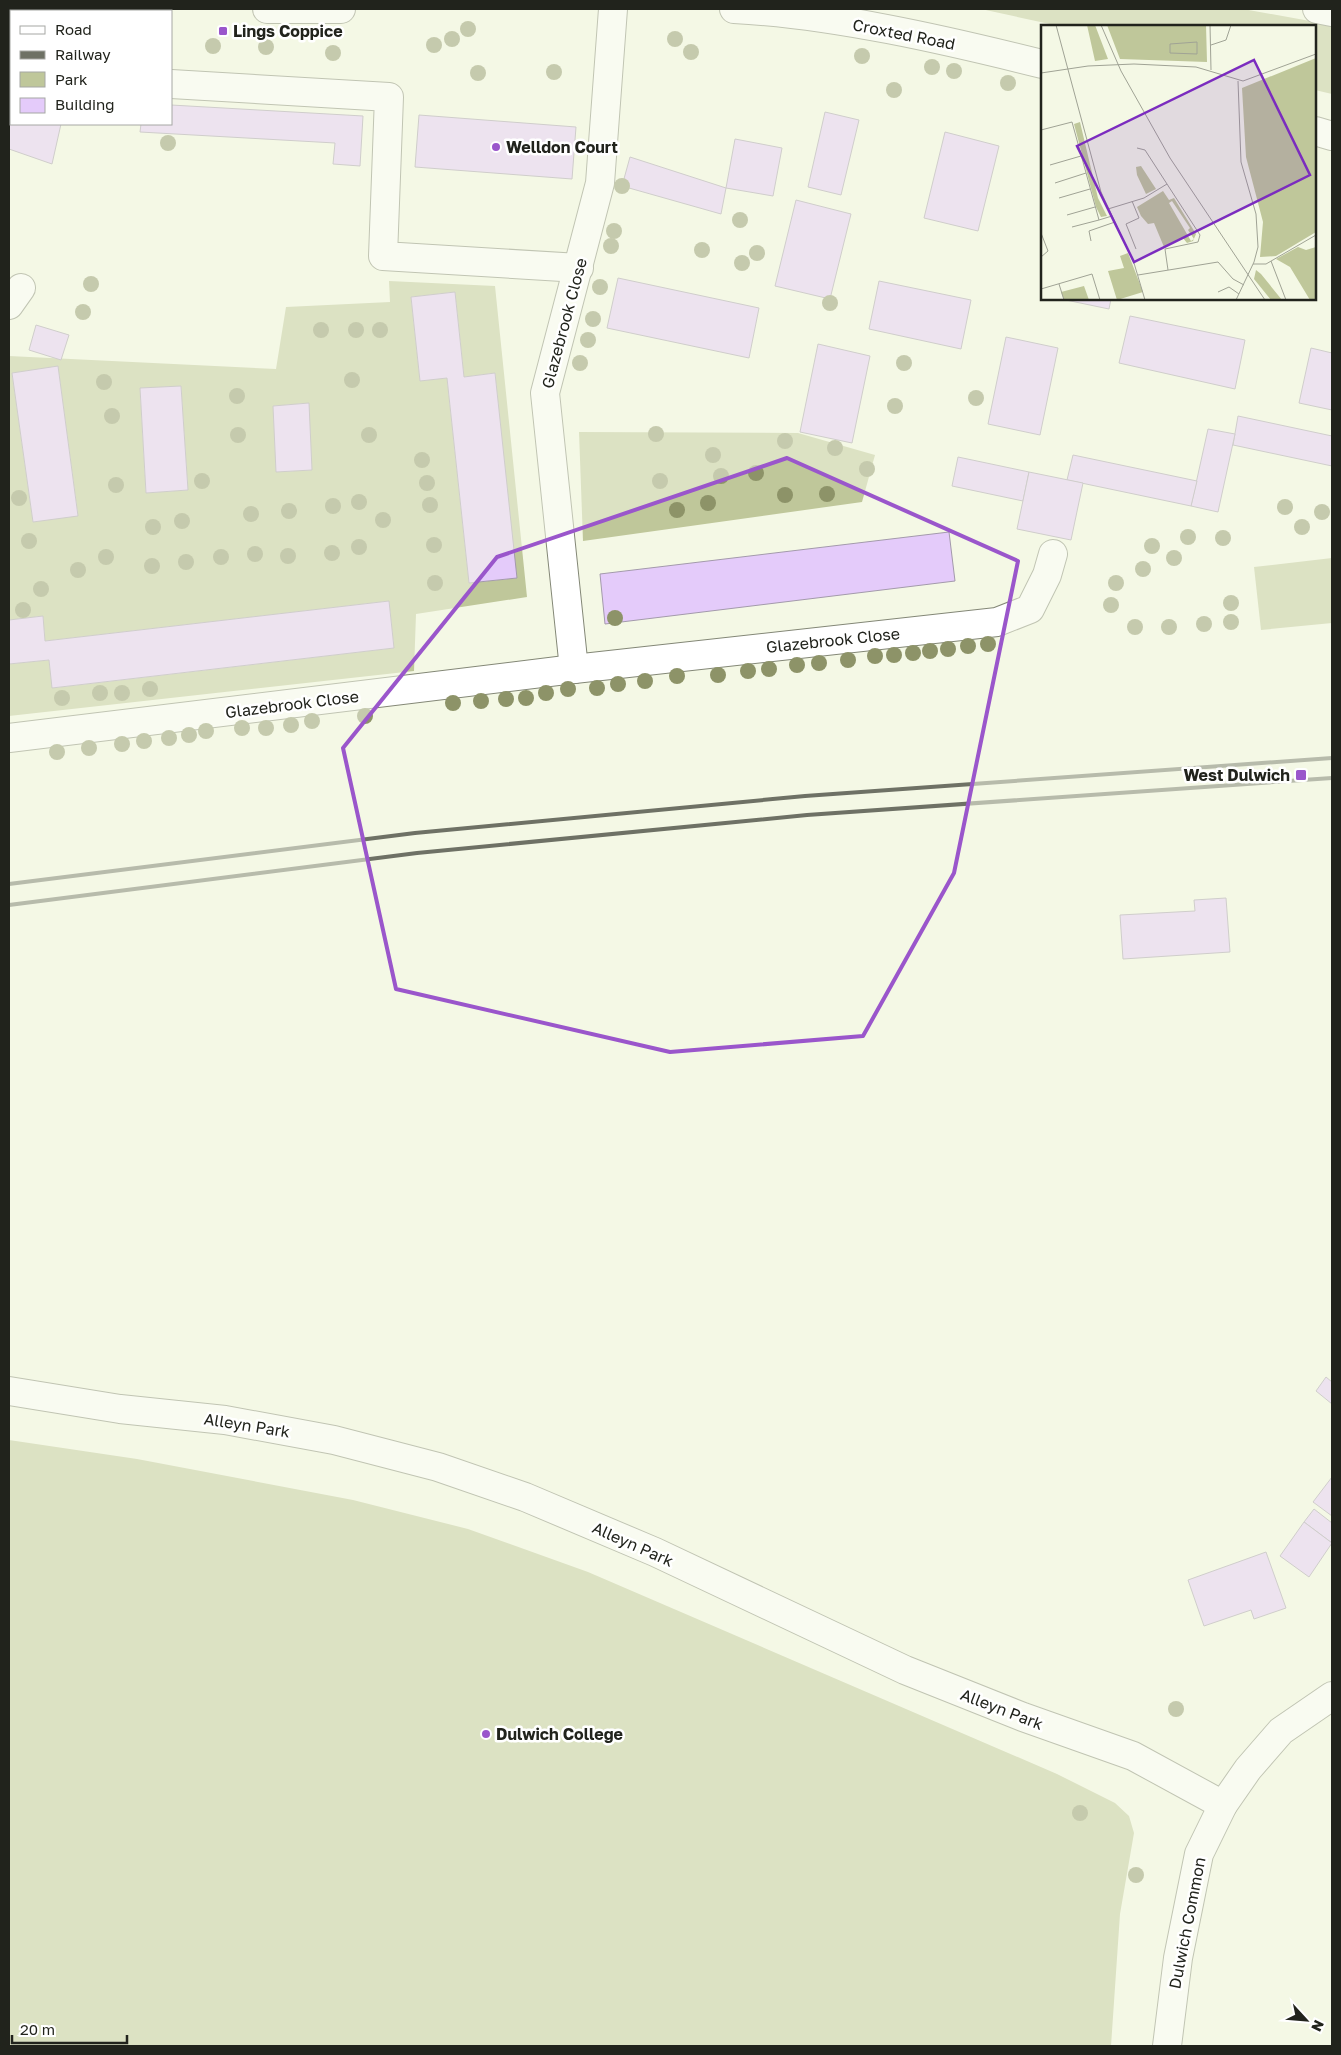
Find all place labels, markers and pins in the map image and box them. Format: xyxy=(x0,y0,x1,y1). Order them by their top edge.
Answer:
place label: Lings Coppice xyxy=(233,21,343,41)
marker: Lings Coppice xyxy=(217,25,229,37)
place label: Welldon Court xyxy=(506,137,618,157)
marker: Welldon Court xyxy=(490,141,502,153)
place label: West Dulwich xyxy=(1183,765,1290,785)
marker: West Dulwich xyxy=(1294,768,1308,782)
place label: Dulwich College xyxy=(496,1724,623,1744)
marker: Dulwich College xyxy=(480,1728,492,1740)

